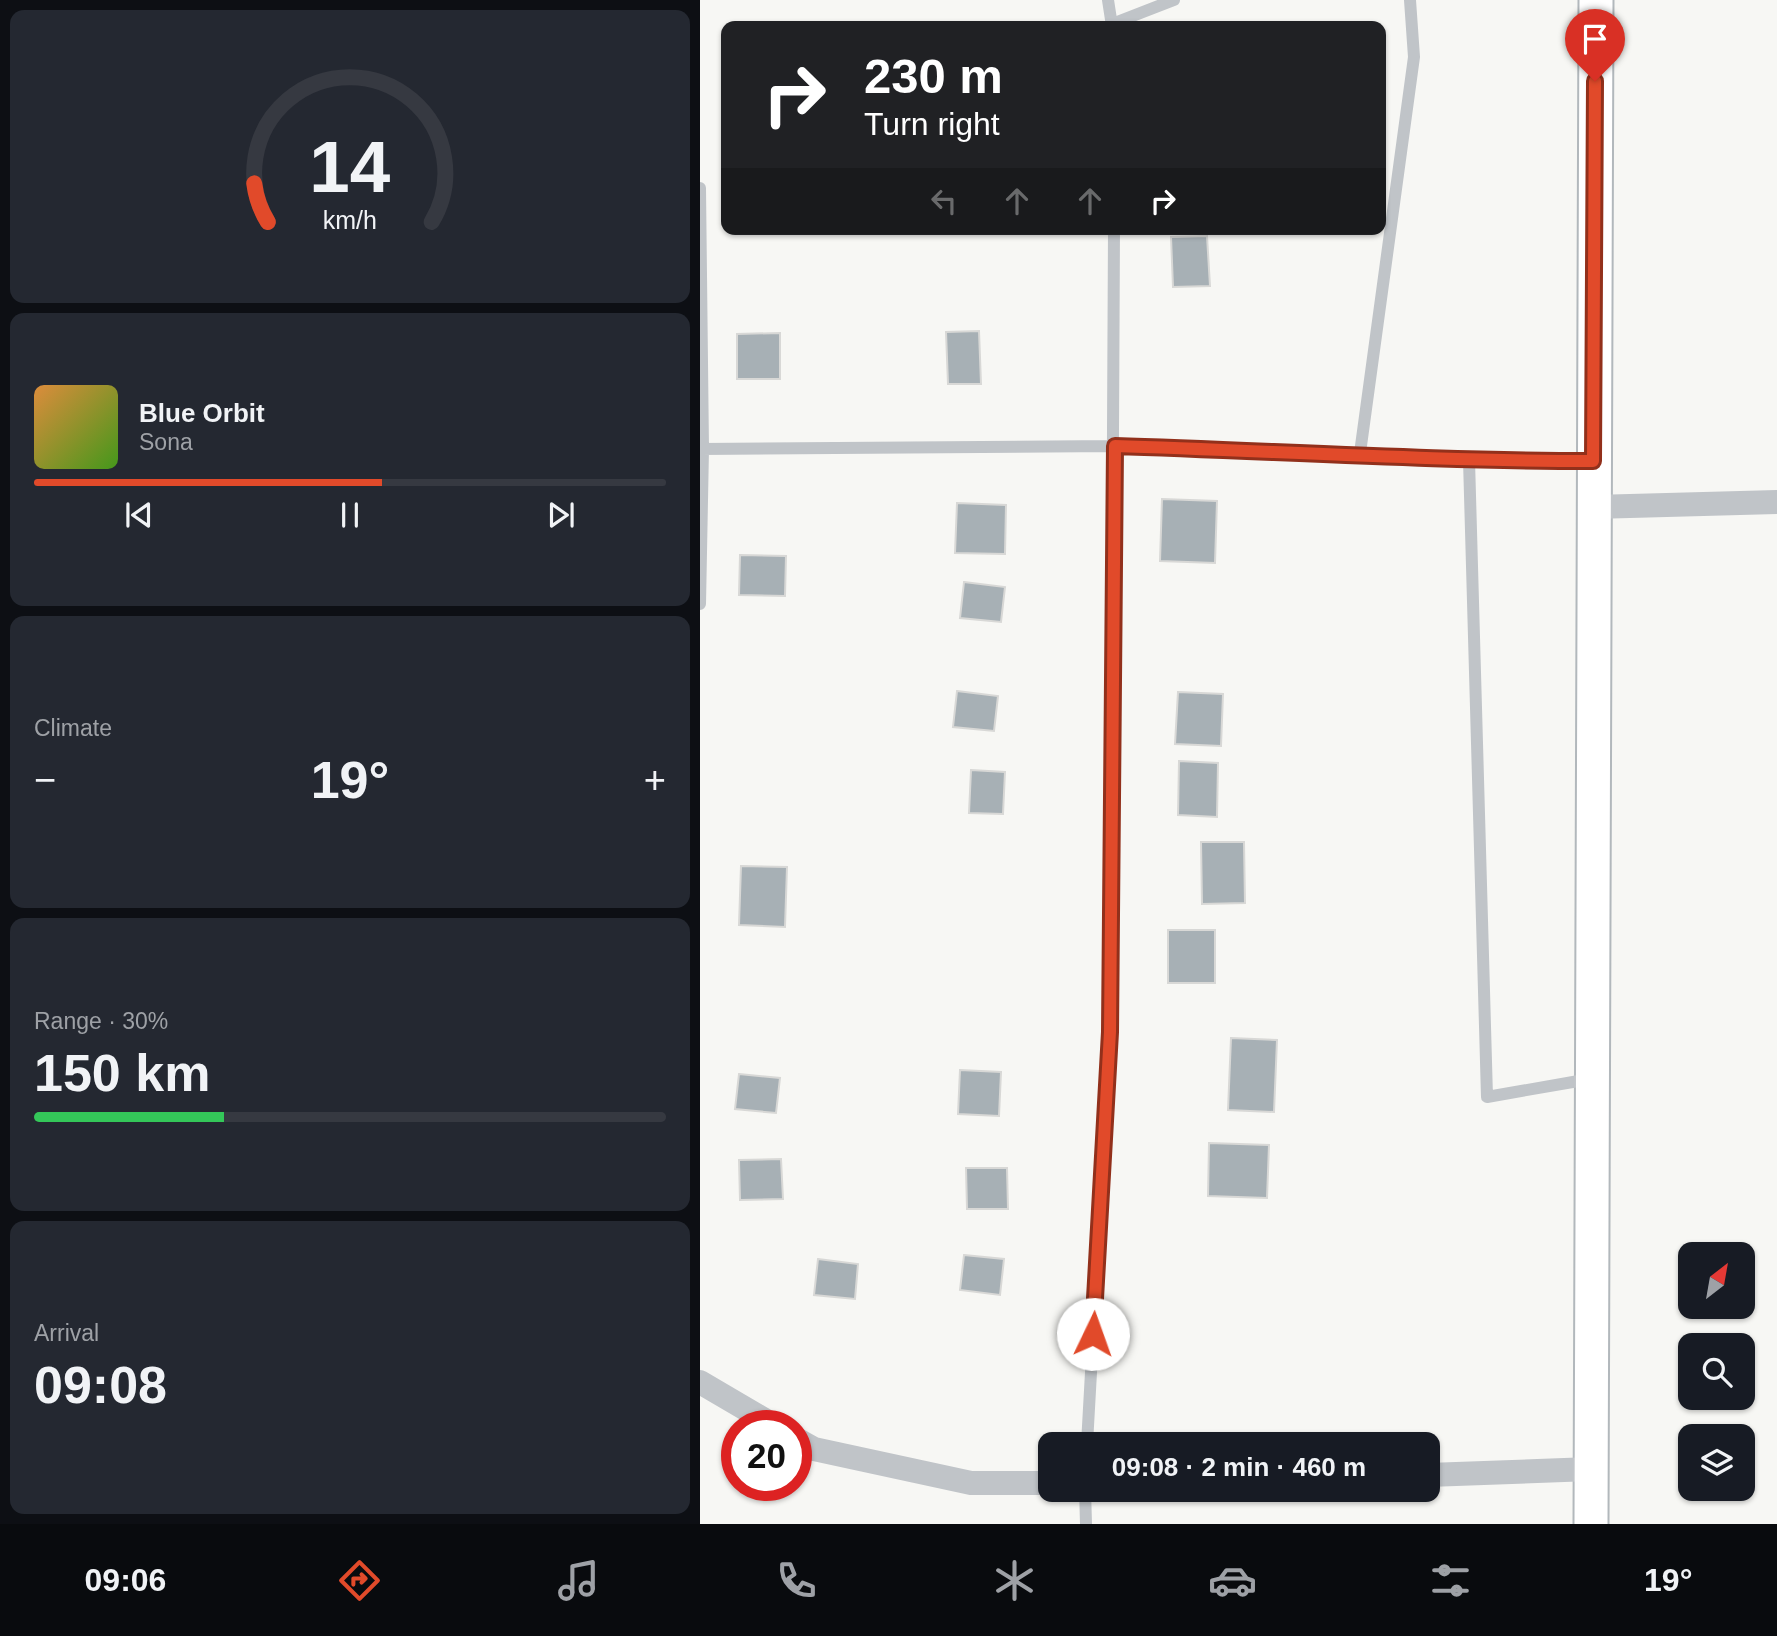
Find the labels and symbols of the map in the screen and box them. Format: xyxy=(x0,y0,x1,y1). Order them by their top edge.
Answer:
pin xyxy=(1565,9,1625,81)
north arrow xyxy=(1678,1242,1755,1320)
position arrow xyxy=(1056,1297,1130,1371)
speed limit sign: 20 xyxy=(721,1410,812,1501)

